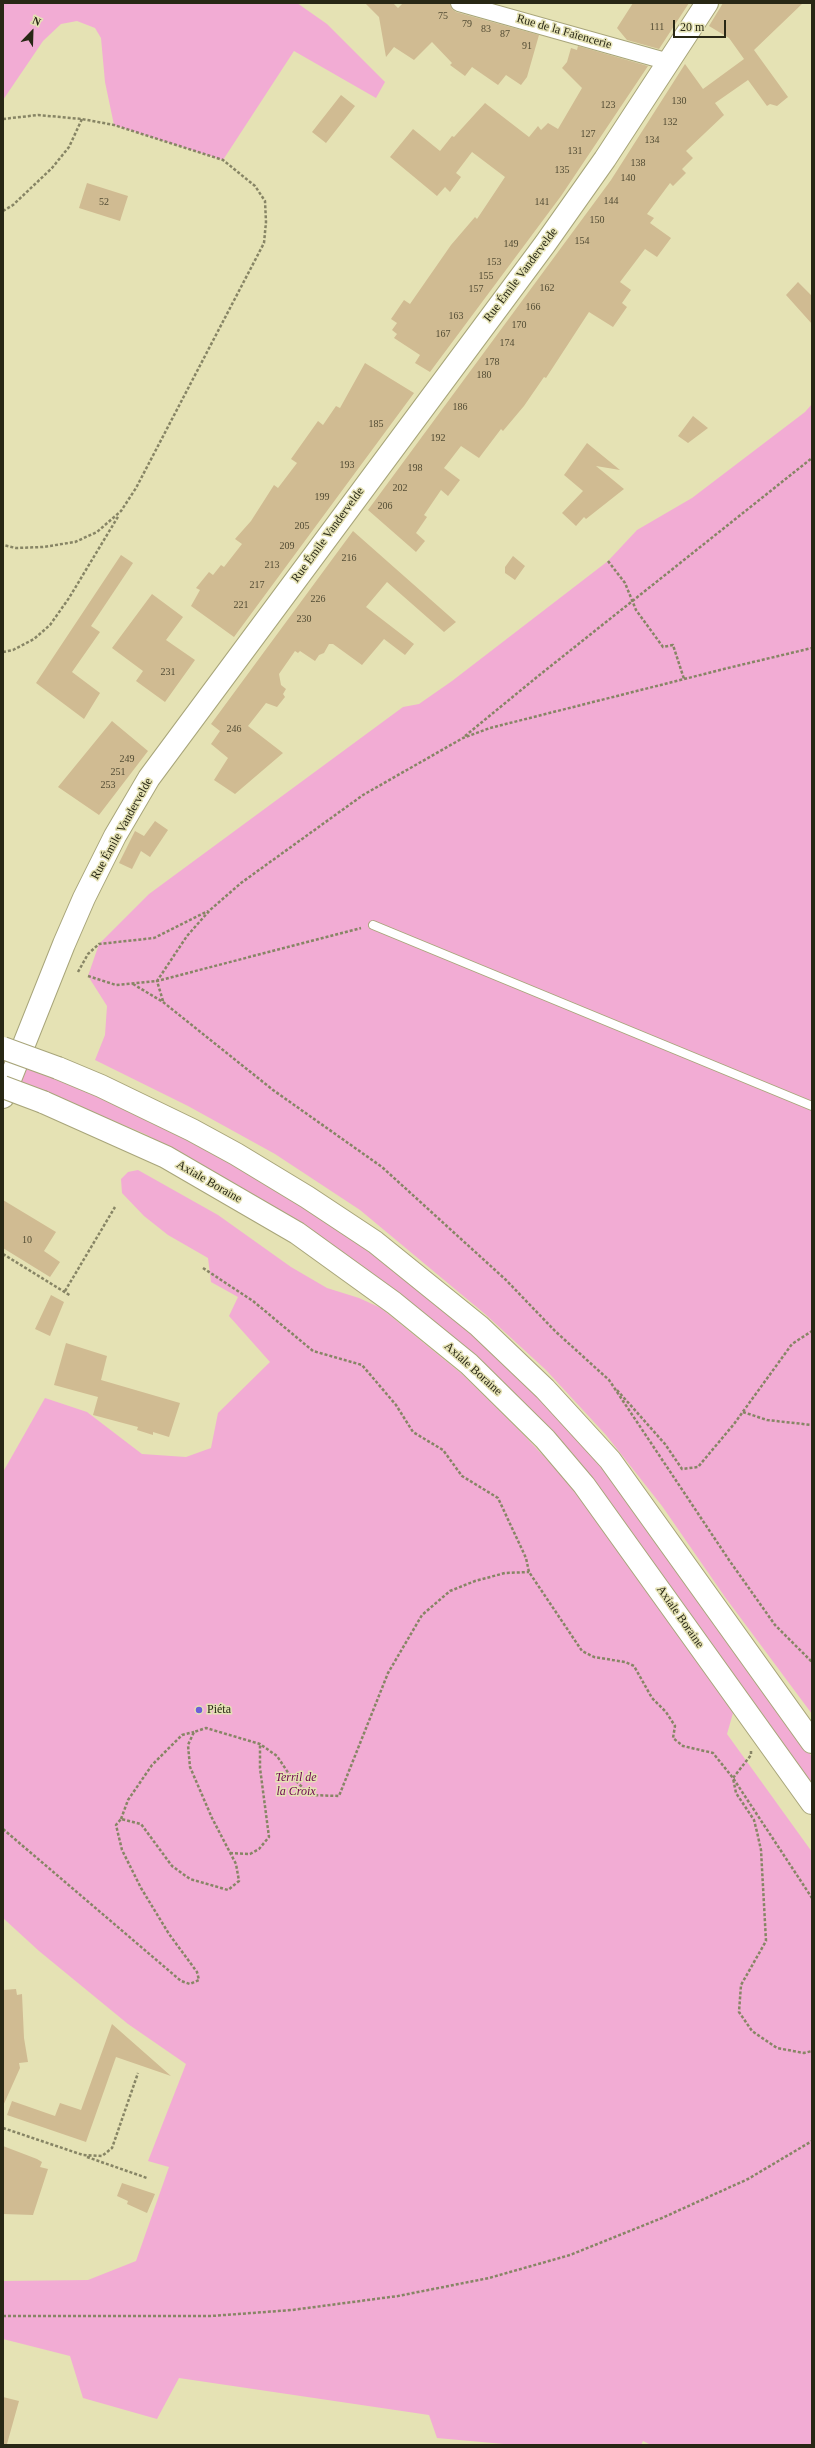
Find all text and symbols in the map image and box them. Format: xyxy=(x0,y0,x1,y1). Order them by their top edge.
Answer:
house number: 75 xyxy=(438,10,448,22)
north arrow xyxy=(12,12,52,52)
street label: Rue de la Faïencerie xyxy=(515,12,613,52)
scale bar xyxy=(675,12,728,38)
text: N xyxy=(31,14,43,28)
house number: 79 xyxy=(462,18,472,30)
text: 20 m xyxy=(680,20,704,34)
house number: 111 xyxy=(650,21,664,33)
house number: 83 xyxy=(481,23,491,35)
house number: 87 xyxy=(500,28,510,40)
house number: 91 xyxy=(522,40,532,52)
house number: 130 xyxy=(672,95,686,107)
house number: 123 xyxy=(600,99,616,111)
house number: 132 xyxy=(662,116,678,128)
house number: 127 xyxy=(580,128,596,140)
house number: 134 xyxy=(644,134,660,146)
house number: 131 xyxy=(568,145,582,157)
house number: 138 xyxy=(630,157,646,169)
house number: 135 xyxy=(554,164,570,176)
house number: 140 xyxy=(620,172,636,184)
house number: 144 xyxy=(604,195,618,207)
house number: 52 xyxy=(99,196,109,208)
house number: 141 xyxy=(534,196,550,208)
house number: 150 xyxy=(590,214,604,226)
street label: Rue Émile Vandervelde xyxy=(481,225,561,325)
house number: 154 xyxy=(574,235,590,247)
house number: 149 xyxy=(504,238,518,250)
house number: 153 xyxy=(486,256,502,268)
house number: 155 xyxy=(478,270,494,282)
house number: 162 xyxy=(540,282,554,294)
house number: 157 xyxy=(468,283,484,295)
house number: 166 xyxy=(526,301,540,313)
house number: 163 xyxy=(448,310,464,322)
house number: 170 xyxy=(512,319,526,331)
house number: 167 xyxy=(436,328,450,340)
house number: 174 xyxy=(500,337,514,349)
house number: 178 xyxy=(484,356,500,368)
house number: 180 xyxy=(476,369,492,381)
house number: 186 xyxy=(452,401,468,413)
house number: 185 xyxy=(368,418,384,430)
house number: 192 xyxy=(430,432,446,444)
house number: 193 xyxy=(340,459,354,471)
house number: 198 xyxy=(408,462,422,474)
house number: 202 xyxy=(392,482,408,494)
street label: Rue Émile Vandervelde xyxy=(289,485,367,585)
house number: 199 xyxy=(314,491,330,503)
house number: 206 xyxy=(378,500,392,512)
house number: 205 xyxy=(294,520,310,532)
house number: 209 xyxy=(280,540,294,552)
house number: 216 xyxy=(342,552,356,564)
house number: 213 xyxy=(264,559,280,571)
house number: 217 xyxy=(250,579,264,591)
house number: 226 xyxy=(310,593,326,605)
house number: 221 xyxy=(234,599,248,611)
house number: 230 xyxy=(296,613,312,625)
house number: 231 xyxy=(160,666,176,678)
house number: 246 xyxy=(226,723,242,735)
house number: 249 xyxy=(120,753,134,765)
house number: 251 xyxy=(110,766,126,778)
street label: Rue Émile Vandervelde xyxy=(88,776,156,882)
house number: 253 xyxy=(100,779,116,791)
street label: Axiale Boraine xyxy=(174,1158,244,1206)
house number: 10 xyxy=(22,1234,32,1246)
street label: Axiale Boraine xyxy=(441,1339,505,1399)
street label: Axiale Boraine xyxy=(653,1583,707,1651)
place label: Piéta xyxy=(207,1703,231,1717)
marker: Piéta xyxy=(194,1705,204,1715)
park label: Terril de la Croix xyxy=(275,1771,317,1799)

